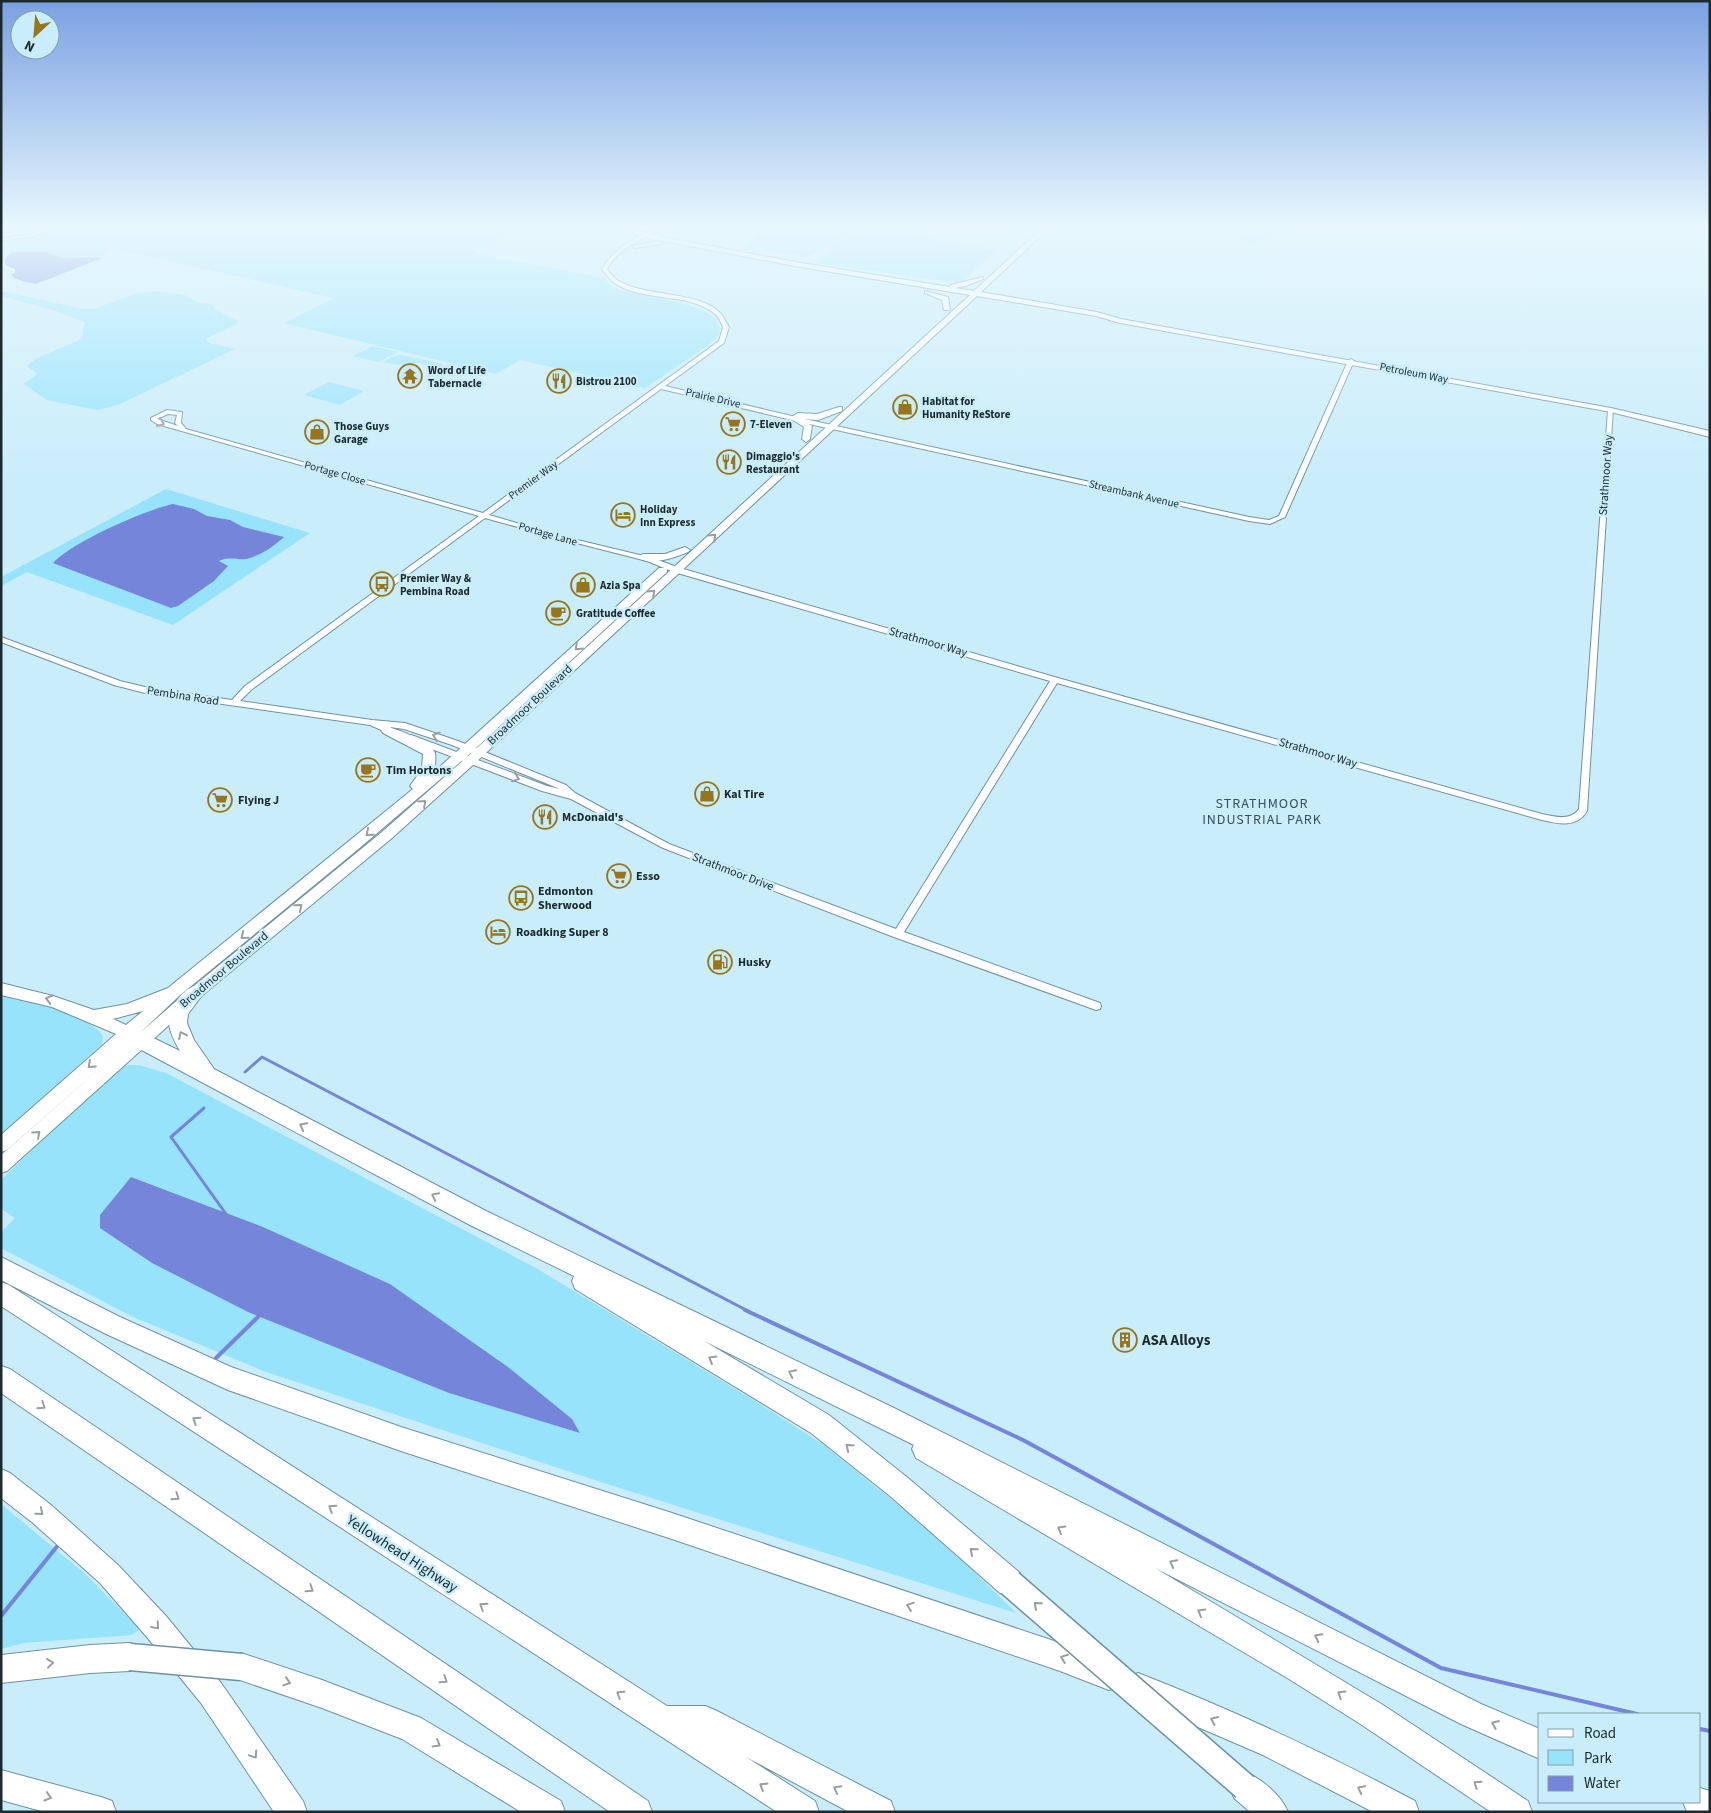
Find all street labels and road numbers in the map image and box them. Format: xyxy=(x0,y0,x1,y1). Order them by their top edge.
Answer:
street label: Petroleum Way xyxy=(1378,359,1450,387)
street label: Prairie Drive xyxy=(684,384,743,412)
street label: Strathmoor Way xyxy=(1595,434,1617,516)
street label: Portage Close xyxy=(303,457,368,489)
street label: Premier Way xyxy=(505,457,561,503)
street label: Streambank Avenue xyxy=(1087,476,1181,512)
street label: Portage Lane xyxy=(517,518,580,550)
street label: Strathmoor Way xyxy=(887,623,970,661)
street label: Broadmoor Boulevard xyxy=(484,661,576,749)
street label: Pembina Road xyxy=(146,682,220,710)
street label: Strathmoor Way xyxy=(1277,734,1360,772)
street label: Strathmoor Drive xyxy=(690,849,776,895)
street label: Broadmoor Boulevard xyxy=(176,928,272,1012)
street label: Yellowhead Highway xyxy=(341,1509,462,1598)

